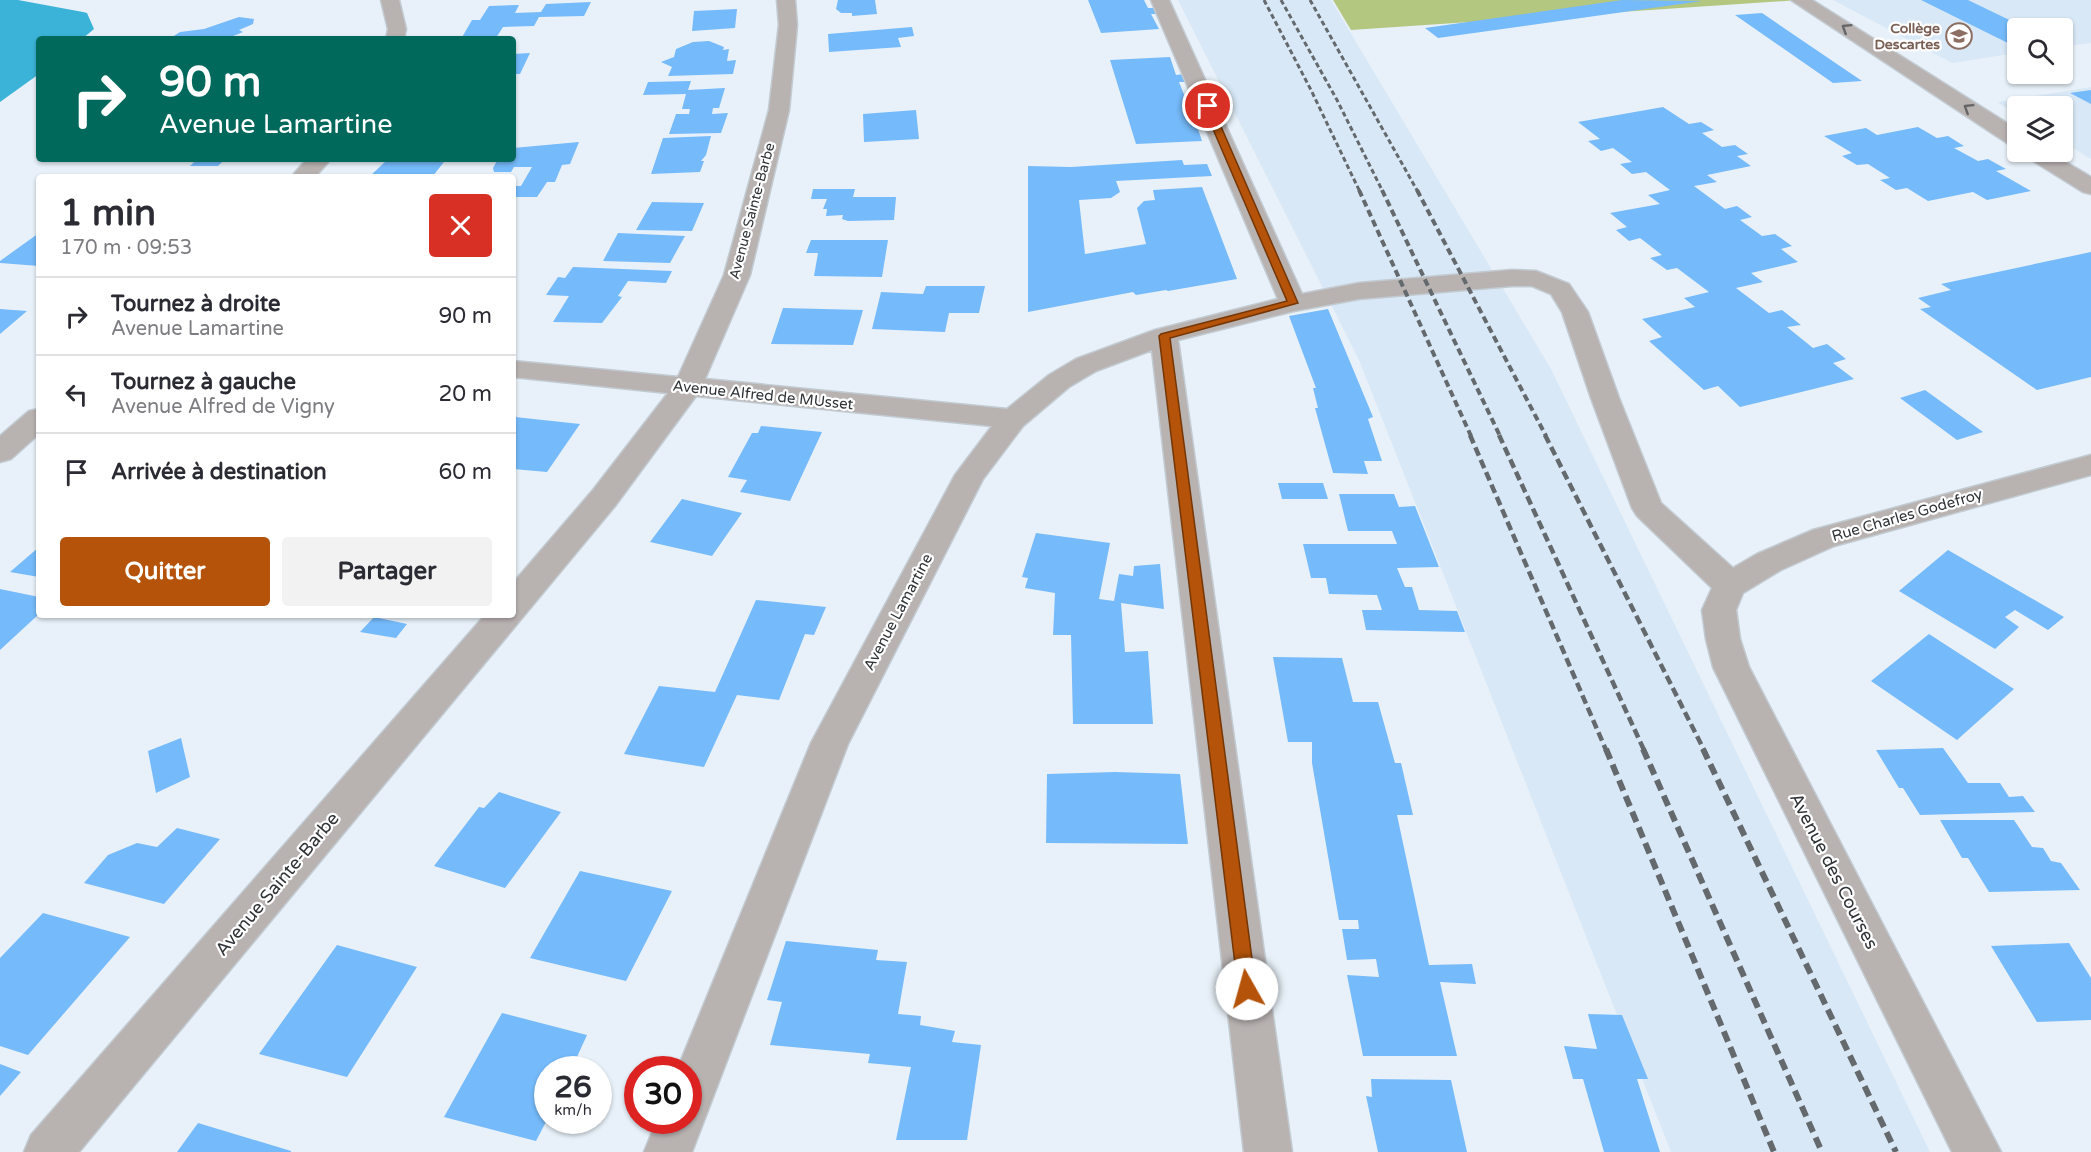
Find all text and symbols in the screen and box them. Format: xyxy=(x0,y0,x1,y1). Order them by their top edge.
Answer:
map controls xyxy=(2007,18,2073,162)
button: search xyxy=(2007,18,2073,84)
place label: Collège Descartes xyxy=(1875,20,1940,53)
school or university icon: Collège Descartes xyxy=(1944,21,1974,51)
one-way arrow xyxy=(1842,24,1852,36)
text: 90 m xyxy=(159,57,261,108)
icon: right xyxy=(60,60,138,138)
pin xyxy=(1182,80,1233,131)
icon: arrive xyxy=(1191,89,1224,122)
button: layers xyxy=(2007,96,2073,162)
one-way arrow xyxy=(1964,104,1974,116)
text: Avenue Lamartine xyxy=(159,108,392,141)
street label: Avenue Sainte-Barbe xyxy=(726,141,778,281)
text: 1 min xyxy=(60,192,156,235)
button: close xyxy=(429,194,492,257)
text: 170 m · 09:53 xyxy=(60,236,192,260)
text: Tournez à droite xyxy=(111,291,280,317)
icon: right xyxy=(60,300,93,333)
text: 90 m xyxy=(438,303,492,329)
text: Avenue Lamartine xyxy=(111,317,284,341)
text: Tournez à gauche xyxy=(111,369,296,395)
street label: Avenue Alfred de MUsset xyxy=(672,377,855,413)
icon: left xyxy=(60,378,93,411)
text: 20 m xyxy=(438,381,492,407)
text: Avenue Alfred de Vigny xyxy=(111,395,335,419)
icon: arrive xyxy=(60,456,93,489)
text: Arrivée à destination xyxy=(111,459,327,485)
text: 60 m xyxy=(438,459,492,485)
street label: Rue Charles Godefroy xyxy=(1830,485,1984,545)
button: Quitter xyxy=(60,537,270,606)
button: Partager xyxy=(282,537,492,606)
street label: Avenue Lamartine xyxy=(860,551,936,673)
street label: Avenue des Courses xyxy=(1785,789,1883,953)
street label: Avenue Sainte-Barbe xyxy=(210,808,344,960)
position arrow xyxy=(1215,957,1279,1021)
speed limit sign: 30 xyxy=(624,1056,702,1134)
text: 26 xyxy=(554,1069,592,1106)
text: km/h xyxy=(554,1101,592,1119)

